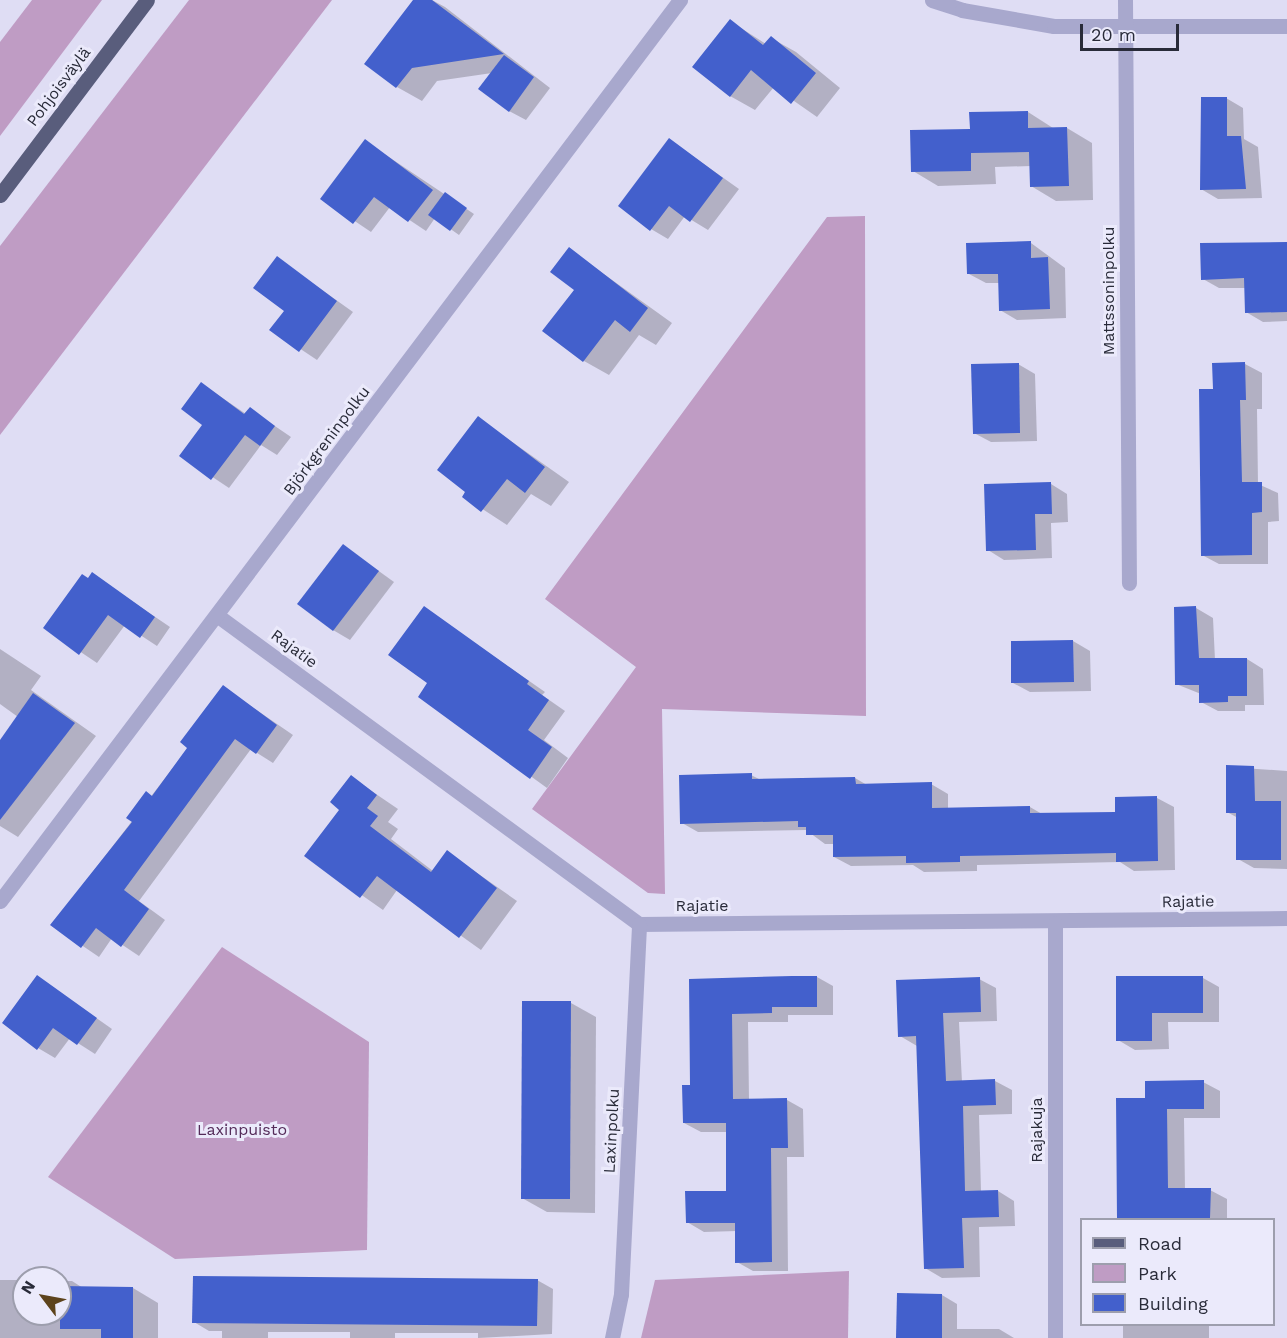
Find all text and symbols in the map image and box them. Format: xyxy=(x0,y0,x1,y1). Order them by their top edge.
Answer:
scale bar xyxy=(1083,12,1182,50)
text: 20 m xyxy=(1091,24,1136,45)
street label: Pohjoisväylä xyxy=(23,44,95,130)
street label: Mattssoninpolku xyxy=(1099,227,1119,355)
street label: Björkgreninpolku xyxy=(280,383,374,499)
street label: Rajatie xyxy=(267,626,321,672)
street label: Rajatie xyxy=(1161,892,1215,912)
street label: Rajatie xyxy=(676,896,728,916)
street label: Laxinpolku xyxy=(600,1088,624,1174)
street label: Rajakuja xyxy=(1027,1097,1047,1163)
park label: Laxinpuisto xyxy=(197,1120,287,1140)
legend xyxy=(1080,1218,1275,1326)
text: Road xyxy=(1138,1233,1182,1254)
text: Park xyxy=(1138,1263,1177,1284)
north arrow xyxy=(12,1266,72,1326)
text: N xyxy=(17,1277,39,1297)
text: Building xyxy=(1138,1293,1208,1314)

